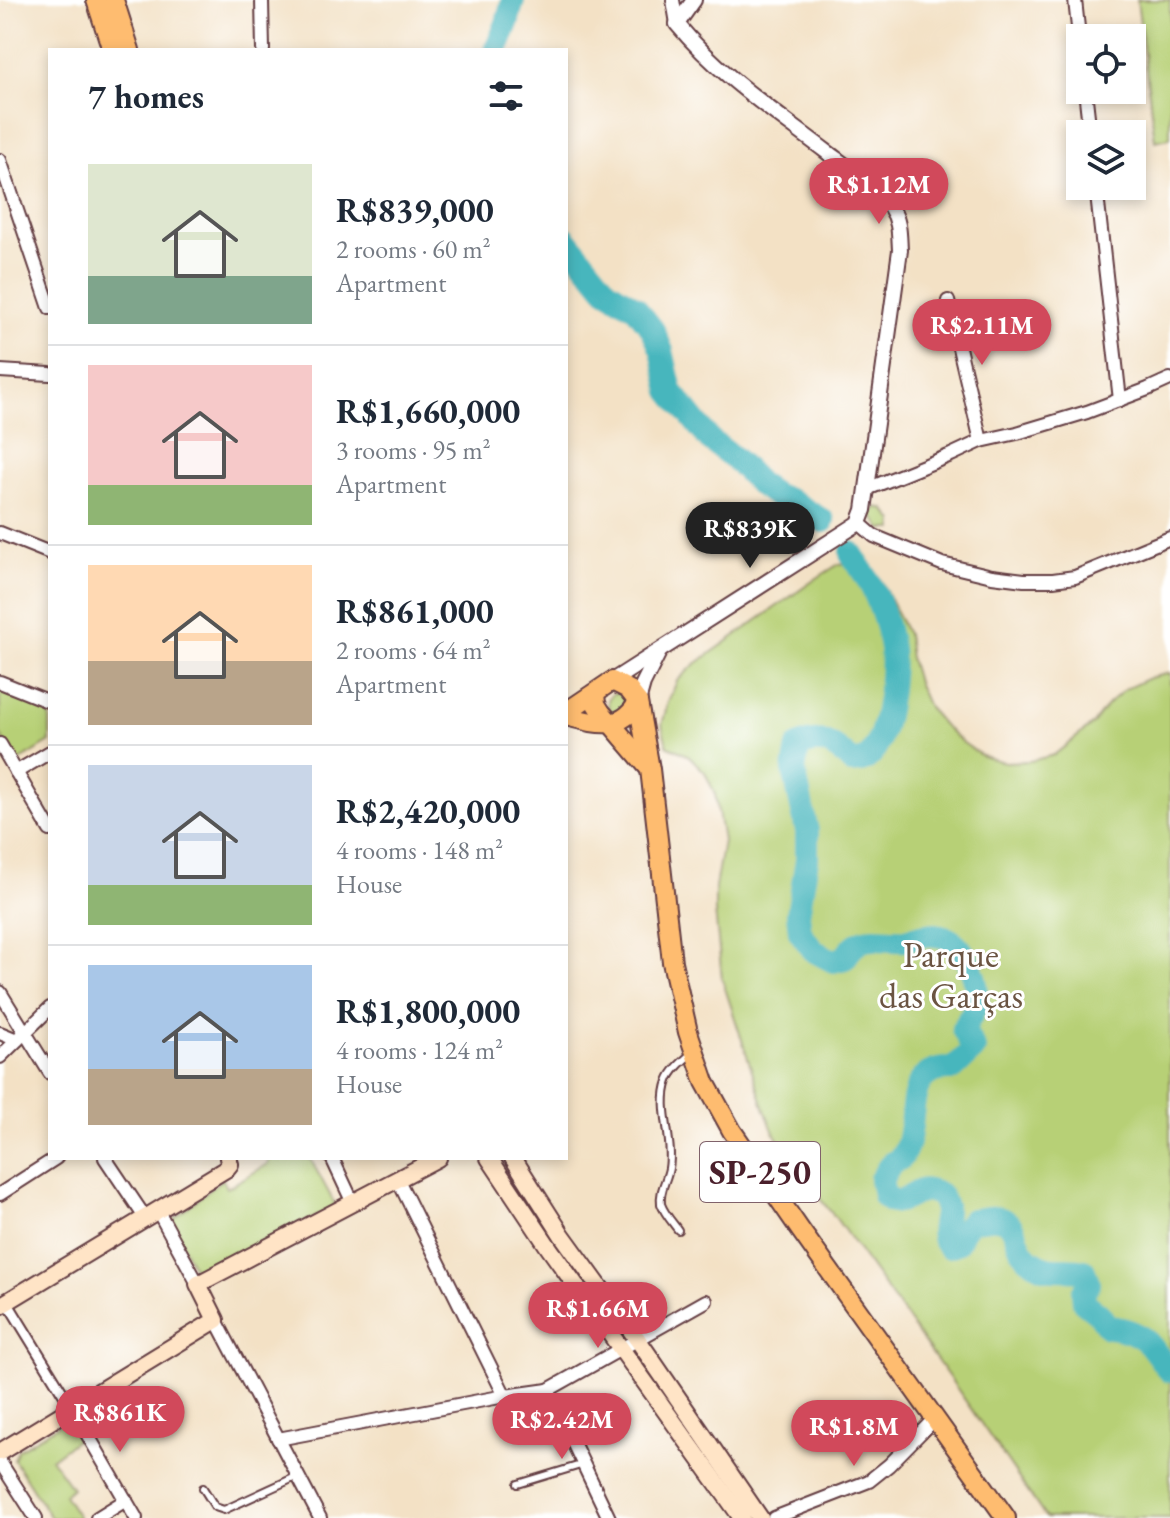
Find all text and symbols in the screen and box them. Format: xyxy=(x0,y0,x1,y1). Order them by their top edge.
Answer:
map controls xyxy=(1066,24,1146,200)
button: locate xyxy=(1066,24,1146,104)
text: 7 homes xyxy=(88,74,204,118)
icon: filters xyxy=(484,74,528,118)
button: layers xyxy=(1066,120,1146,200)
pin: R$1.12M xyxy=(805,158,953,226)
text: R$1.12M xyxy=(827,167,931,201)
text: R$839,000 xyxy=(336,188,494,232)
icon: home xyxy=(152,196,248,292)
text: 2 rooms · 60 m² xyxy=(336,232,491,266)
text: Apartment xyxy=(336,266,446,300)
pin: R$2.11M xyxy=(908,299,1056,367)
text: R$2.11M xyxy=(930,308,1034,342)
text: R$1,660,000 xyxy=(336,389,520,433)
icon: home xyxy=(152,397,248,493)
text: 3 rooms · 95 m² xyxy=(336,433,491,467)
text: Apartment xyxy=(336,467,446,501)
pin: R$839K xyxy=(685,502,815,570)
text: R$839K xyxy=(704,511,796,545)
text: R$861,000 xyxy=(336,589,494,633)
icon: home xyxy=(152,597,248,693)
text: 2 rooms · 64 m² xyxy=(336,633,491,667)
text: Apartment xyxy=(336,667,446,701)
text: R$2,420,000 xyxy=(336,789,520,833)
icon: home xyxy=(152,797,248,893)
text: 4 rooms · 148 m² xyxy=(336,833,503,867)
text: House xyxy=(336,867,402,901)
park label: Parque das Garças xyxy=(879,931,1023,1019)
text: R$1,800,000 xyxy=(336,989,520,1033)
icon: home xyxy=(152,997,248,1093)
text: 4 rooms · 124 m² xyxy=(336,1033,503,1067)
text: House xyxy=(336,1067,402,1101)
road number: SP-250 xyxy=(700,1142,820,1202)
pin: R$1.66M xyxy=(524,1282,672,1350)
text: R$1.66M xyxy=(546,1291,650,1325)
pin: R$861K xyxy=(55,1386,185,1454)
pin: R$2.42M xyxy=(488,1393,636,1461)
text: R$861K xyxy=(74,1395,166,1429)
pin: R$1.8M xyxy=(789,1400,919,1468)
text: R$2.42M xyxy=(510,1402,614,1436)
text: R$1.8M xyxy=(809,1409,899,1443)

